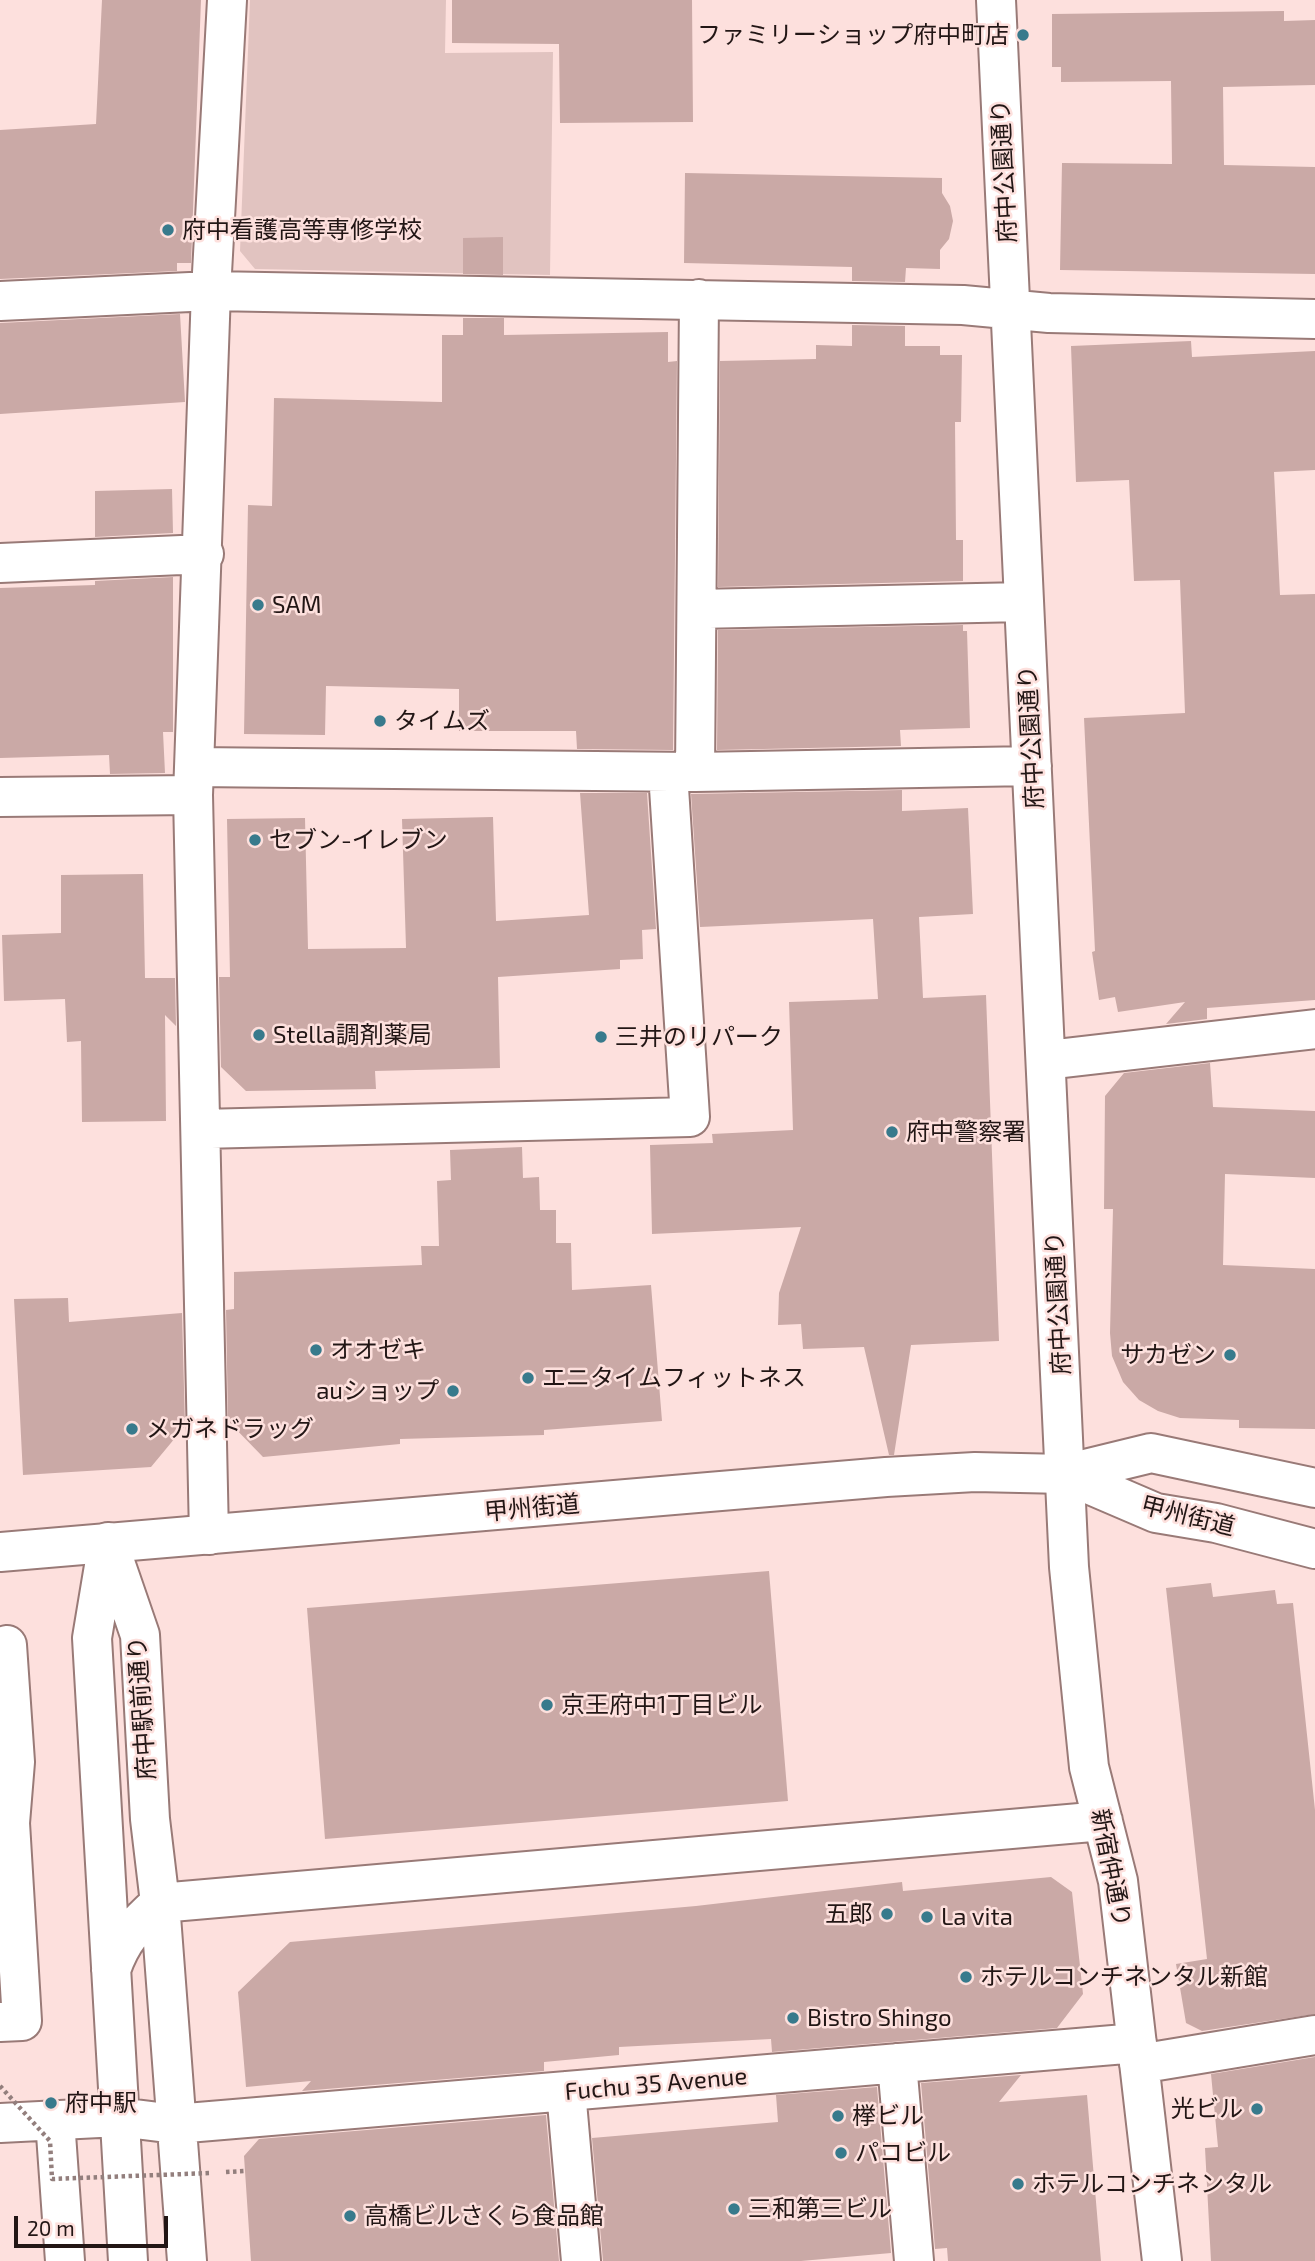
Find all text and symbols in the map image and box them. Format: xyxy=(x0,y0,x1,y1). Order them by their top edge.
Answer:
place label: ファミリーショップ府中町店 xyxy=(697,21,1009,49)
marker: ファミリーショップ府中町店 xyxy=(1015,27,1031,43)
street label: 府中公園通り xyxy=(986,98,1022,244)
place label: 府中看護高等専修学校 xyxy=(182,216,422,244)
marker: 府中看護高等専修学校 xyxy=(160,222,176,238)
place label: SAM xyxy=(272,591,321,619)
marker: SAM xyxy=(250,597,266,613)
street label: 府中公園通り xyxy=(1013,664,1049,810)
place label: タイムズ xyxy=(394,707,490,735)
marker: タイムズ xyxy=(372,713,388,729)
place label: セブン-イレブン xyxy=(269,826,448,854)
marker: セブン-イレブン xyxy=(247,832,263,848)
place label: Stella調剤薬局 xyxy=(273,1021,432,1049)
place label: 三井のリパーク xyxy=(615,1023,783,1051)
marker: Stella調剤薬局 xyxy=(251,1027,267,1043)
marker: 三井のリパーク xyxy=(593,1029,609,1045)
place label: 府中警察署 xyxy=(906,1118,1026,1146)
marker: 府中警察署 xyxy=(884,1124,900,1140)
street label: 府中公園通り xyxy=(1040,1230,1076,1376)
place label: オオゼキ xyxy=(330,1336,426,1364)
place label: サカゼン xyxy=(1120,1341,1216,1369)
marker: オオゼキ xyxy=(308,1342,324,1358)
marker: サカゼン xyxy=(1222,1347,1238,1363)
place label: エニタイムフィットネス xyxy=(542,1364,806,1392)
marker: エニタイムフィットネス xyxy=(520,1370,536,1386)
place label: auショップ xyxy=(316,1377,439,1405)
marker: auショップ xyxy=(445,1383,461,1399)
place label: メガネドラッグ xyxy=(146,1415,314,1443)
marker: メガネドラッグ xyxy=(124,1421,140,1437)
street label: 甲州街道 xyxy=(483,1489,581,1527)
street label: 甲州街道 xyxy=(1138,1490,1238,1542)
street label: 府中駅前通り xyxy=(123,1635,161,1781)
place label: 京王府中1丁目ビル xyxy=(561,1691,763,1719)
marker: 京王府中1丁目ビル xyxy=(539,1697,555,1713)
street label: 新宿仲通り xyxy=(1085,1806,1137,1930)
place label: 五郎 xyxy=(825,1900,873,1928)
place label: La vita xyxy=(941,1903,1013,1931)
marker: 五郎 xyxy=(879,1906,895,1922)
marker: La vita xyxy=(919,1909,935,1925)
place label: ホテルコンチネンタル新館 xyxy=(980,1963,1268,1991)
marker: ホテルコンチネンタル新館 xyxy=(958,1969,974,1985)
place label: Bistro Shingo xyxy=(807,2004,952,2032)
marker: Bistro Shingo xyxy=(785,2010,801,2026)
street label: Fuchu 35 Avenue xyxy=(564,2062,748,2106)
place label: 府中駅 xyxy=(65,2089,137,2117)
marker: 府中駅 xyxy=(43,2095,59,2111)
place label: 光ビル xyxy=(1171,2095,1243,2123)
marker: 光ビル xyxy=(1249,2101,1265,2117)
place label: 﨔ビル xyxy=(852,2102,924,2130)
marker: 﨔ビル xyxy=(830,2108,846,2124)
place label: パコビル xyxy=(855,2139,951,2167)
marker: パコビル xyxy=(833,2145,849,2161)
place label: ホテルコンチネンタル xyxy=(1032,2170,1272,2198)
marker: ホテルコンチネンタル xyxy=(1010,2176,1026,2192)
place label: 三和第三ビル xyxy=(748,2195,892,2223)
marker: 三和第三ビル xyxy=(726,2201,742,2217)
scale bar xyxy=(18,2202,172,2246)
place label: 高橋ビルさくら食品館 xyxy=(364,2202,604,2230)
marker: 高橋ビルさくら食品館 xyxy=(342,2208,358,2224)
text: 20 m xyxy=(27,2215,75,2240)

